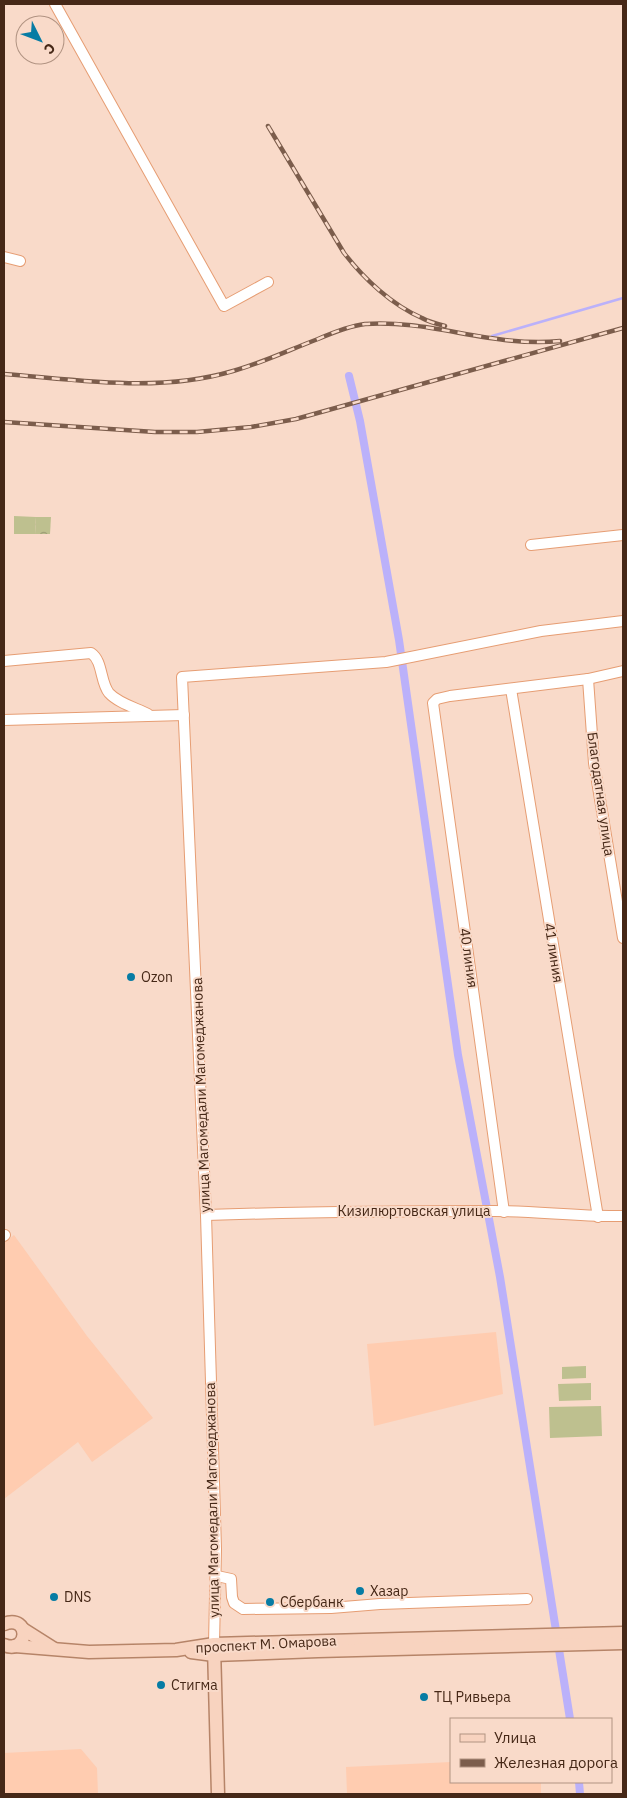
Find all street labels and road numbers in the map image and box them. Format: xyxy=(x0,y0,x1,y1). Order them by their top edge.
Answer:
street label: Благодатная улица xyxy=(583,731,619,858)
street label: 41 линия xyxy=(540,922,568,984)
street label: 40 линия xyxy=(456,927,482,989)
street label: улица Магомедали Магомеджановa xyxy=(188,977,214,1213)
street label: Кизилюртовская улица xyxy=(337,1202,491,1220)
street label: улица Магомедали Магомеджановa xyxy=(201,1382,223,1618)
street label: проспект М. Омарова xyxy=(195,1631,337,1657)

